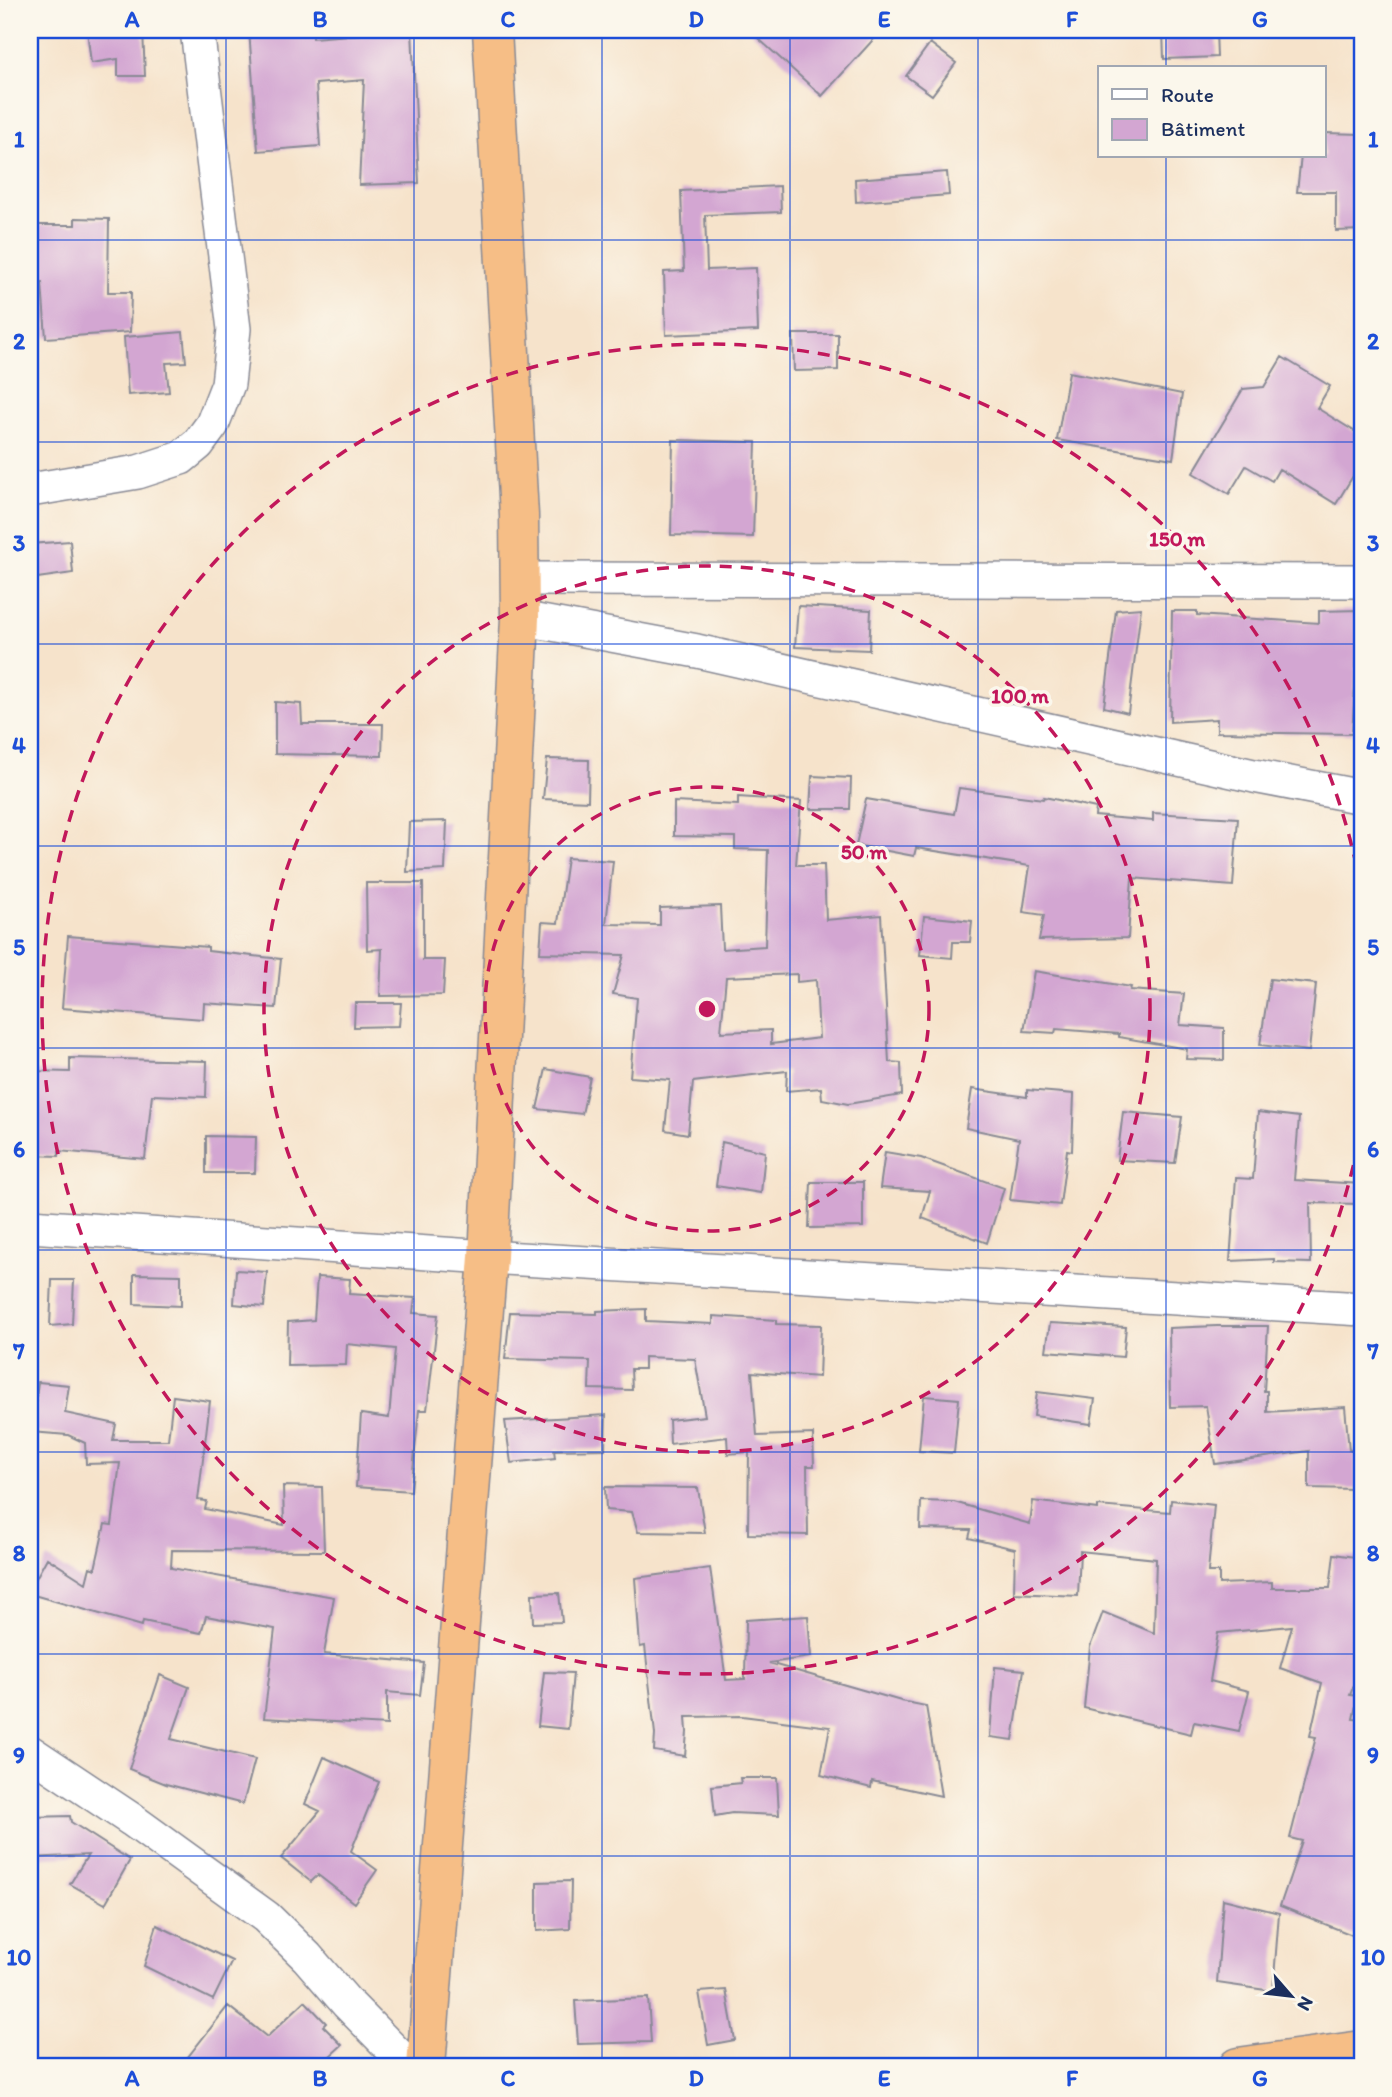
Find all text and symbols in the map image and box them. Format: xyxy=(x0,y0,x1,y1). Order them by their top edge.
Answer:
text: A xyxy=(124,5,140,33)
text: B xyxy=(313,5,328,33)
text: C xyxy=(501,5,516,33)
text: D xyxy=(688,5,704,33)
text: E xyxy=(878,5,891,33)
text: F xyxy=(1066,5,1079,33)
text: G xyxy=(1252,5,1268,33)
legend xyxy=(1098,66,1326,158)
text: Route xyxy=(1161,82,1214,107)
text: Bâtiment xyxy=(1161,116,1245,141)
text: 1 xyxy=(14,125,25,153)
text: 1 xyxy=(1368,125,1379,153)
text: 2 xyxy=(13,327,26,355)
text: 2 xyxy=(1367,327,1380,355)
text: 150 m xyxy=(1149,526,1205,551)
text: 3 xyxy=(13,529,26,557)
text: 3 xyxy=(1367,529,1380,557)
text: 100 m xyxy=(991,683,1049,708)
text: 4 xyxy=(12,731,26,759)
text: 4 xyxy=(1366,731,1380,759)
text: 50 m xyxy=(841,839,888,864)
text: 5 xyxy=(13,933,25,961)
text: 5 xyxy=(1367,933,1379,961)
centre of rings xyxy=(695,997,719,1021)
text: 6 xyxy=(13,1135,25,1163)
text: 6 xyxy=(1367,1135,1379,1163)
text: 7 xyxy=(12,1337,25,1365)
text: 7 xyxy=(1366,1337,1379,1365)
text: 8 xyxy=(13,1539,26,1567)
text: 8 xyxy=(1367,1539,1380,1567)
text: 9 xyxy=(13,1741,25,1769)
text: 9 xyxy=(1367,1741,1379,1769)
text: 10 xyxy=(7,1943,31,1971)
text: 10 xyxy=(1361,1943,1385,1971)
north arrow xyxy=(1256,1960,1326,2030)
text: N xyxy=(1292,1993,1319,2015)
text: A xyxy=(124,2064,140,2092)
text: B xyxy=(313,2064,328,2092)
text: C xyxy=(501,2064,516,2092)
text: D xyxy=(688,2064,704,2092)
text: E xyxy=(878,2064,891,2092)
text: F xyxy=(1066,2064,1079,2092)
text: G xyxy=(1252,2064,1268,2092)

